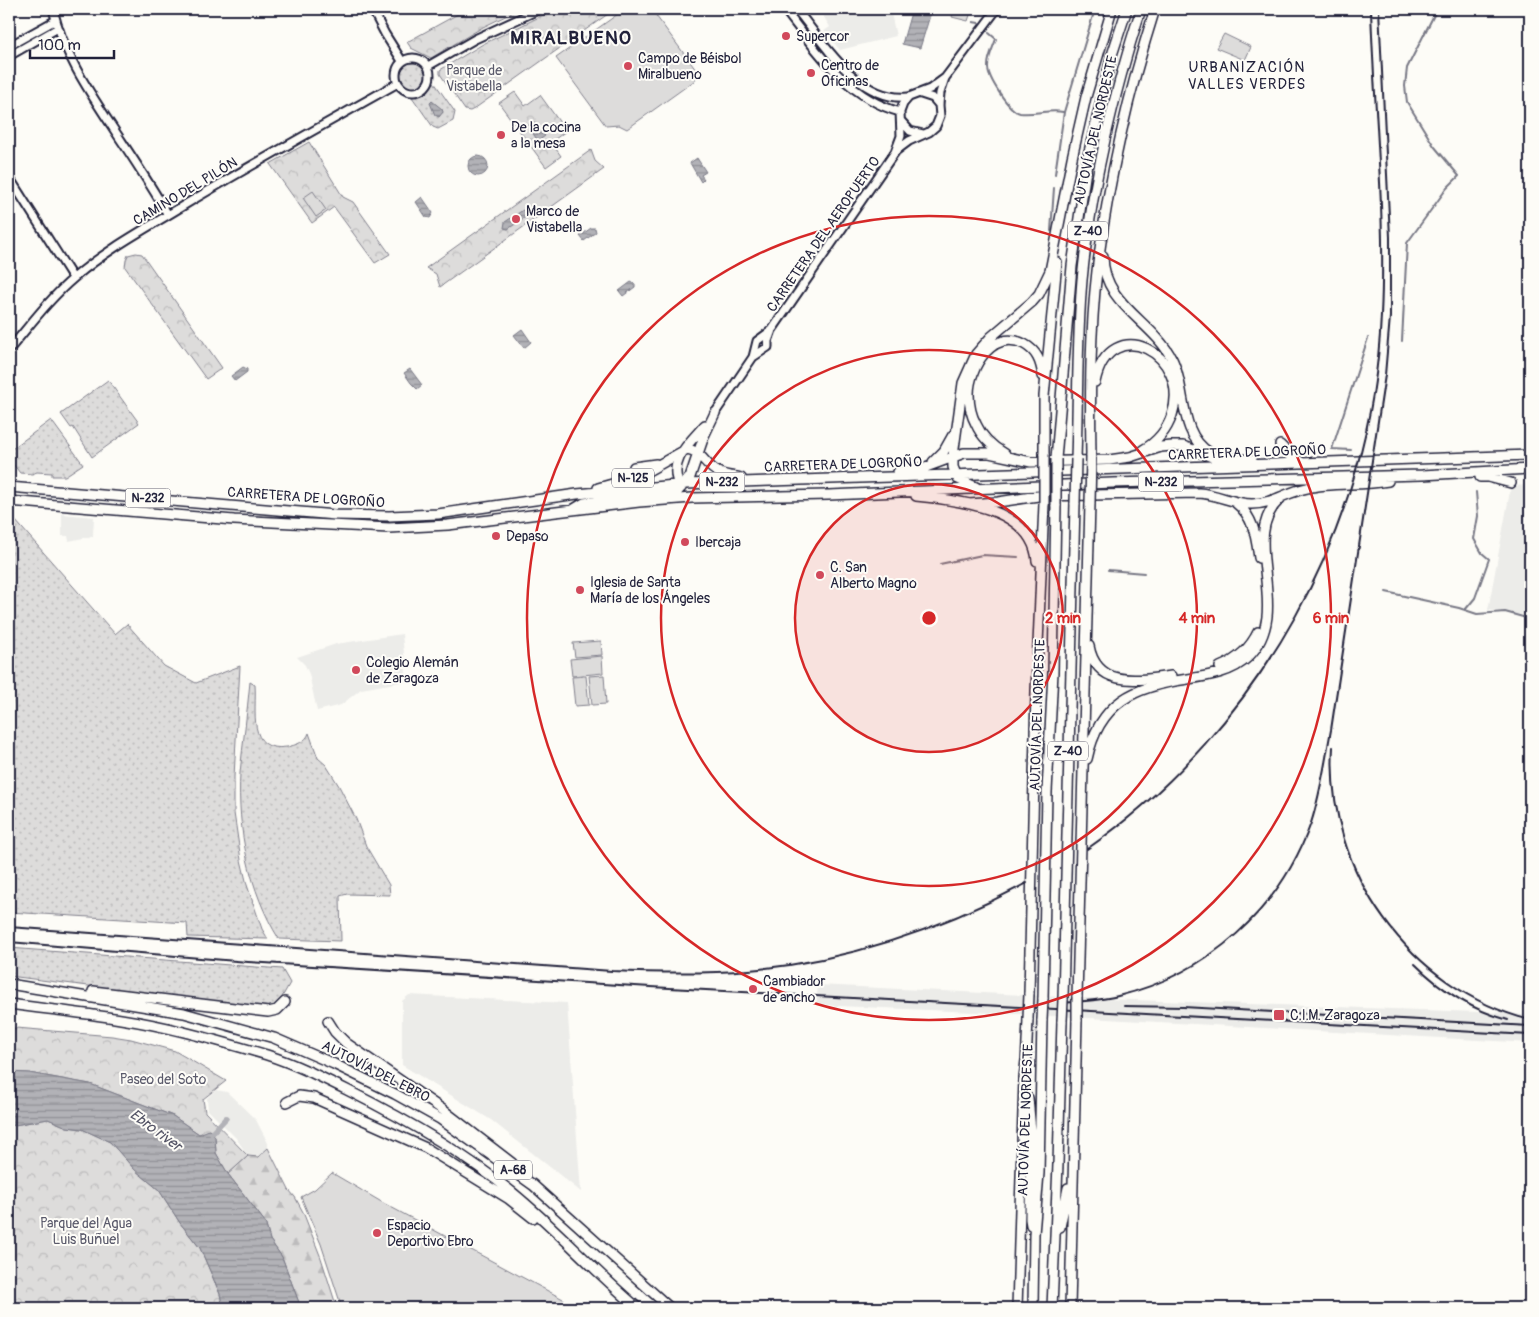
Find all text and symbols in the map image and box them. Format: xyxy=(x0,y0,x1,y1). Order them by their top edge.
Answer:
district label: MIRALBUENO xyxy=(510,26,632,50)
scale bar xyxy=(30,28,114,60)
place label: Supercor xyxy=(796,28,849,45)
marker: Supercor xyxy=(780,30,792,42)
text: 100 m xyxy=(38,36,81,55)
place label: Campo de Béisbol Miralbueno xyxy=(638,50,742,83)
street label: AUTOVÍA DEL NORDESTE xyxy=(1069,54,1121,206)
place label: Centro de Oficinas xyxy=(821,57,879,90)
district label: URBANIZACIÓN VALLES VERDES xyxy=(1188,58,1306,94)
marker: Campo de Béisbol Miralbueno xyxy=(622,60,634,72)
park label: Parque de Vistabella xyxy=(446,62,502,95)
marker: Centro de Oficinas xyxy=(805,67,817,79)
place label: De la cocina a la mesa xyxy=(511,119,581,152)
marker: De la cocina a la mesa xyxy=(495,129,507,141)
street label: CAMINO DEL PILÓN xyxy=(130,153,240,229)
street label: CARRETERA DEL AEROPUERTO xyxy=(763,153,884,315)
place label: Marco de Vistabella xyxy=(526,203,582,236)
marker: Marco de Vistabella xyxy=(510,213,522,225)
road number: Z-40 xyxy=(1068,222,1108,240)
street label: CARRETERA DE LOGROÑO xyxy=(1168,440,1326,464)
street label: CARRETERA DE LOGROÑO xyxy=(764,452,922,476)
road number: N-125 xyxy=(612,468,654,488)
road number: N-232 xyxy=(700,472,744,492)
road number: N-232 xyxy=(1138,472,1184,492)
street label: CARRETERA DE LOGROÑO xyxy=(227,483,385,511)
road number: N-232 xyxy=(126,488,170,508)
place label: Depaso xyxy=(506,528,549,545)
marker: Depaso xyxy=(490,530,502,542)
place label: Ibercaja xyxy=(695,534,741,551)
marker: Ibercaja xyxy=(679,536,691,548)
place label: C. San Alberto Magno xyxy=(830,559,917,592)
marker: C. San Alberto Magno xyxy=(814,569,826,581)
place label: Iglesia de Santa María de los Ángeles xyxy=(590,574,711,607)
marker: Iglesia de Santa María de los Ángeles xyxy=(574,584,586,596)
centre of rings xyxy=(920,609,938,627)
text: 2 min xyxy=(1045,609,1081,628)
text: 4 min xyxy=(1179,609,1216,628)
text: 6 min xyxy=(1313,609,1350,628)
street label: AUTOVÍA DEL NORDESTE xyxy=(1025,639,1049,791)
place label: Colegio Alemán de Zaragoza xyxy=(366,654,459,687)
marker: Colegio Alemán de Zaragoza xyxy=(350,664,362,676)
road number: Z-40 xyxy=(1048,741,1088,760)
place label: Cambiador de ancho xyxy=(763,973,826,1006)
marker: Cambiador de ancho xyxy=(747,983,759,995)
place label: C.I.M. Zaragoza xyxy=(1290,1007,1380,1024)
marker: C.I.M. Zaragoza xyxy=(1272,1008,1286,1022)
street label: AUTOVÍA DEL EBRO xyxy=(319,1036,433,1106)
street label: AUTOVÍA DEL NORDESTE xyxy=(1013,1044,1037,1196)
park label: Paseo del Soto xyxy=(120,1071,207,1088)
water label: Ebro river xyxy=(126,1105,187,1157)
road number: A-68 xyxy=(494,1160,532,1180)
park label: Parque del Agua Luis Buñuel xyxy=(40,1215,132,1248)
place label: Espacio Deportivo Ebro xyxy=(387,1217,474,1250)
marker: Espacio Deportivo Ebro xyxy=(371,1227,383,1239)

